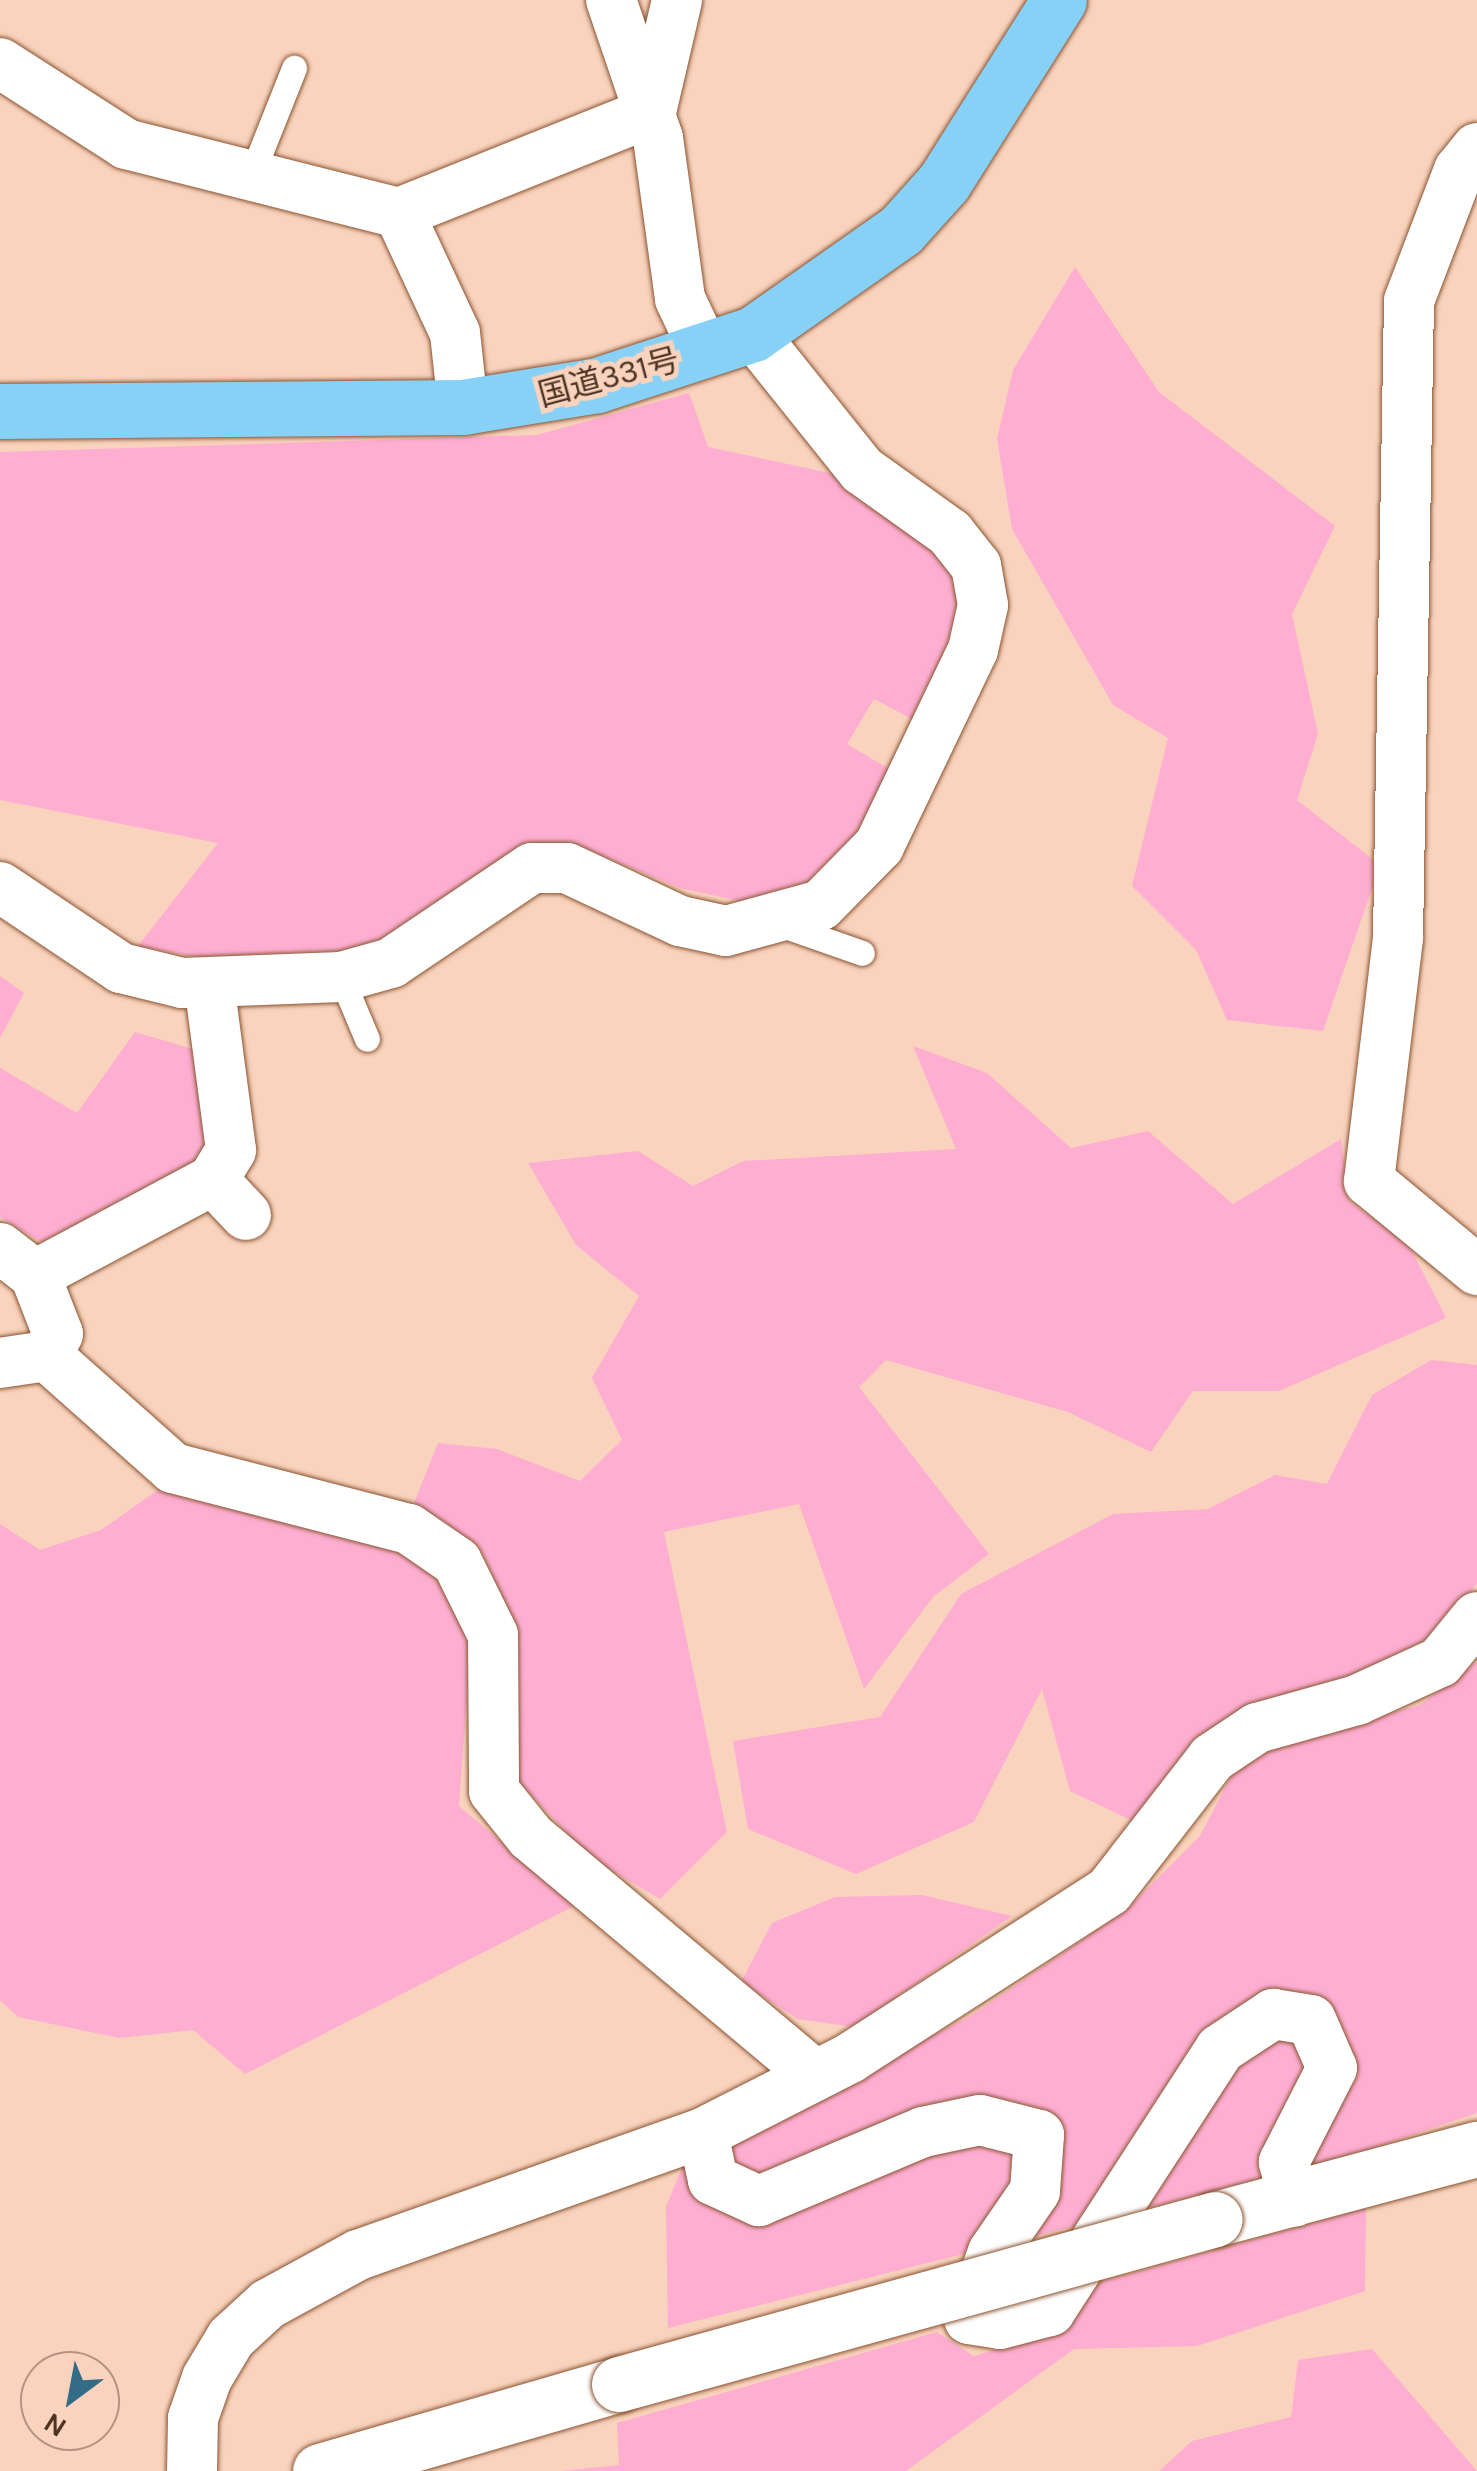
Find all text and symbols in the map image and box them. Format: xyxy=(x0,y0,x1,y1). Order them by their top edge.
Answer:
street label: 国道331号 xyxy=(534,341,684,415)
north arrow xyxy=(20,2351,120,2451)
text: N xyxy=(38,2406,72,2444)

